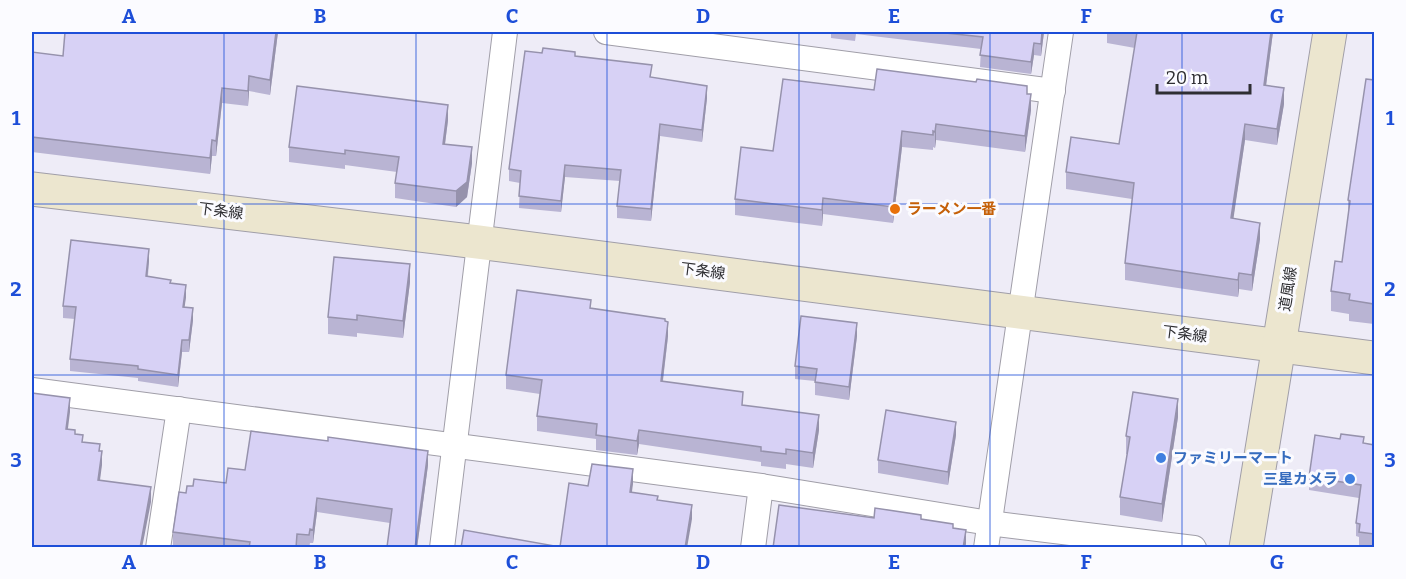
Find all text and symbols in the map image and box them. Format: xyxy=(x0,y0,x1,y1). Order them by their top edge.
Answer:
text: A xyxy=(122,4,137,28)
text: B xyxy=(314,4,327,28)
text: C xyxy=(506,4,518,28)
text: D xyxy=(696,4,710,28)
text: E xyxy=(888,4,900,28)
text: F xyxy=(1080,4,1092,28)
text: G xyxy=(1270,4,1284,28)
scale bar xyxy=(1157,57,1250,95)
text: 20 m xyxy=(1166,67,1208,89)
text: 1 xyxy=(12,106,21,130)
text: 1 xyxy=(1386,106,1395,130)
street label: 下条線 xyxy=(198,199,244,223)
place label: ラーメン一番 xyxy=(907,200,996,218)
marker: ラーメン一番 xyxy=(888,202,902,216)
street label: 下条線 xyxy=(680,259,726,283)
street label: 道風線 xyxy=(1276,265,1300,313)
text: 2 xyxy=(10,277,22,301)
text: 2 xyxy=(1384,277,1396,301)
street label: 下条線 xyxy=(1162,322,1208,346)
text: 3 xyxy=(10,448,22,472)
text: 3 xyxy=(1384,448,1396,472)
place label: ファミリーマート xyxy=(1173,449,1293,467)
marker: ファミリーマート xyxy=(1154,451,1168,465)
place label: 三星カメラ xyxy=(1263,470,1338,488)
marker: 三星カメラ xyxy=(1343,472,1357,486)
text: A xyxy=(122,550,137,574)
text: B xyxy=(314,550,327,574)
text: C xyxy=(506,550,518,574)
text: D xyxy=(696,550,710,574)
text: E xyxy=(888,550,900,574)
text: F xyxy=(1080,550,1092,574)
text: G xyxy=(1270,550,1284,574)

